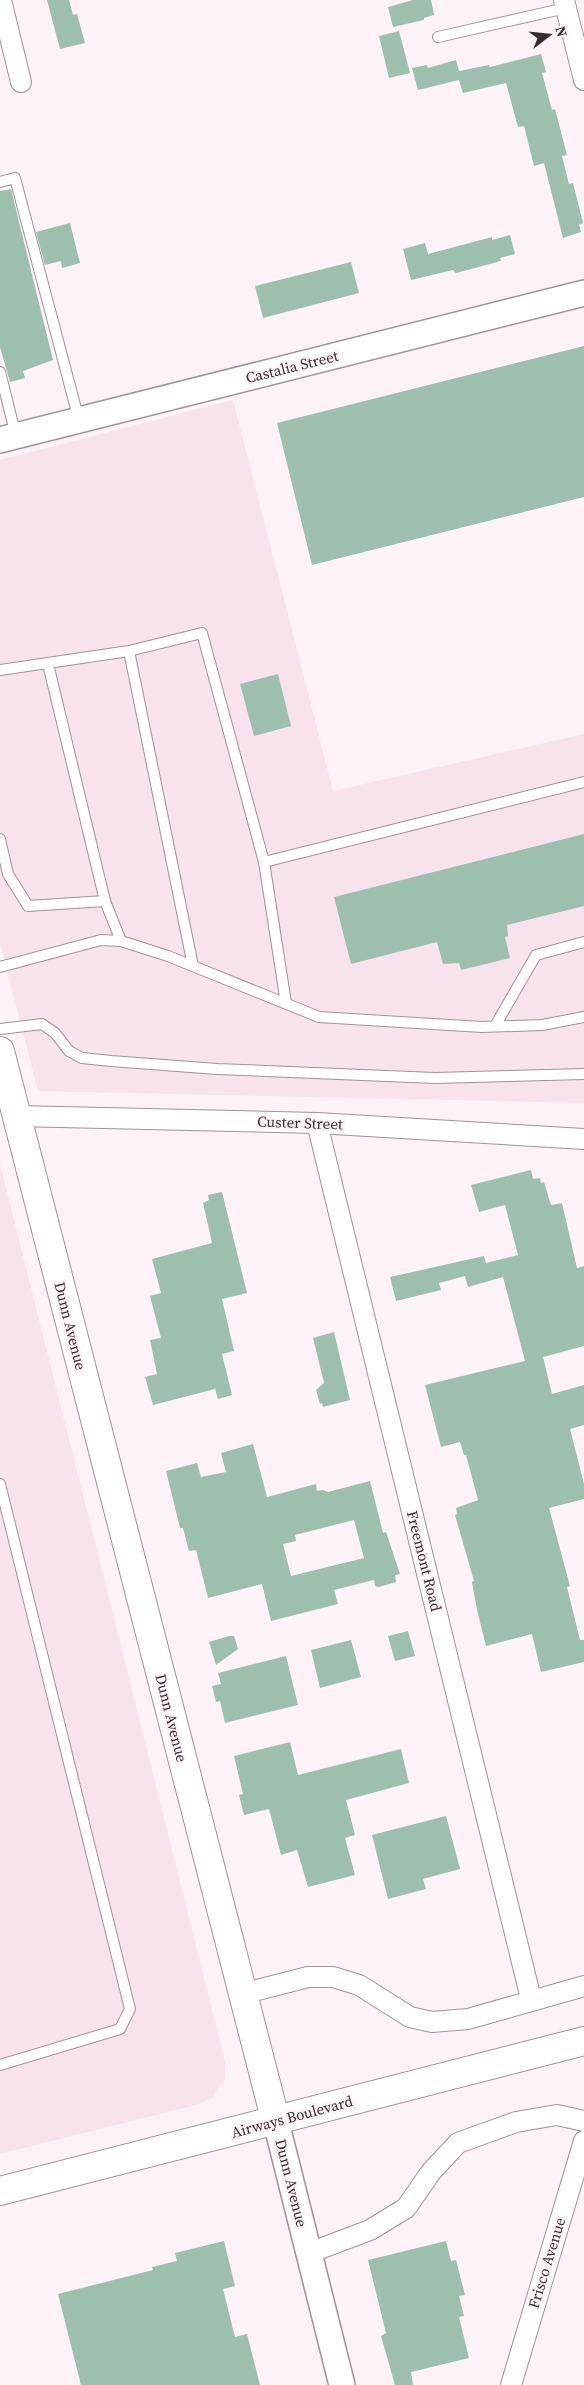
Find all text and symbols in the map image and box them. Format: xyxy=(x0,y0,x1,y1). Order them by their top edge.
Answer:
north arrow xyxy=(524,10,574,60)
text: N xyxy=(550,24,573,39)
street label: Castalia Street xyxy=(243,345,341,388)
street label: Custer Street xyxy=(257,1111,343,1134)
street label: Dunn Avenue xyxy=(49,1280,92,1373)
street label: Freemont Road xyxy=(402,1508,447,1614)
street label: Dunn Avenue xyxy=(150,1672,193,1765)
street label: Airways Boulevard xyxy=(229,2090,355,2143)
street label: Dunn Avenue xyxy=(270,2137,313,2230)
street label: Frisco Avenue xyxy=(523,2215,570,2311)

